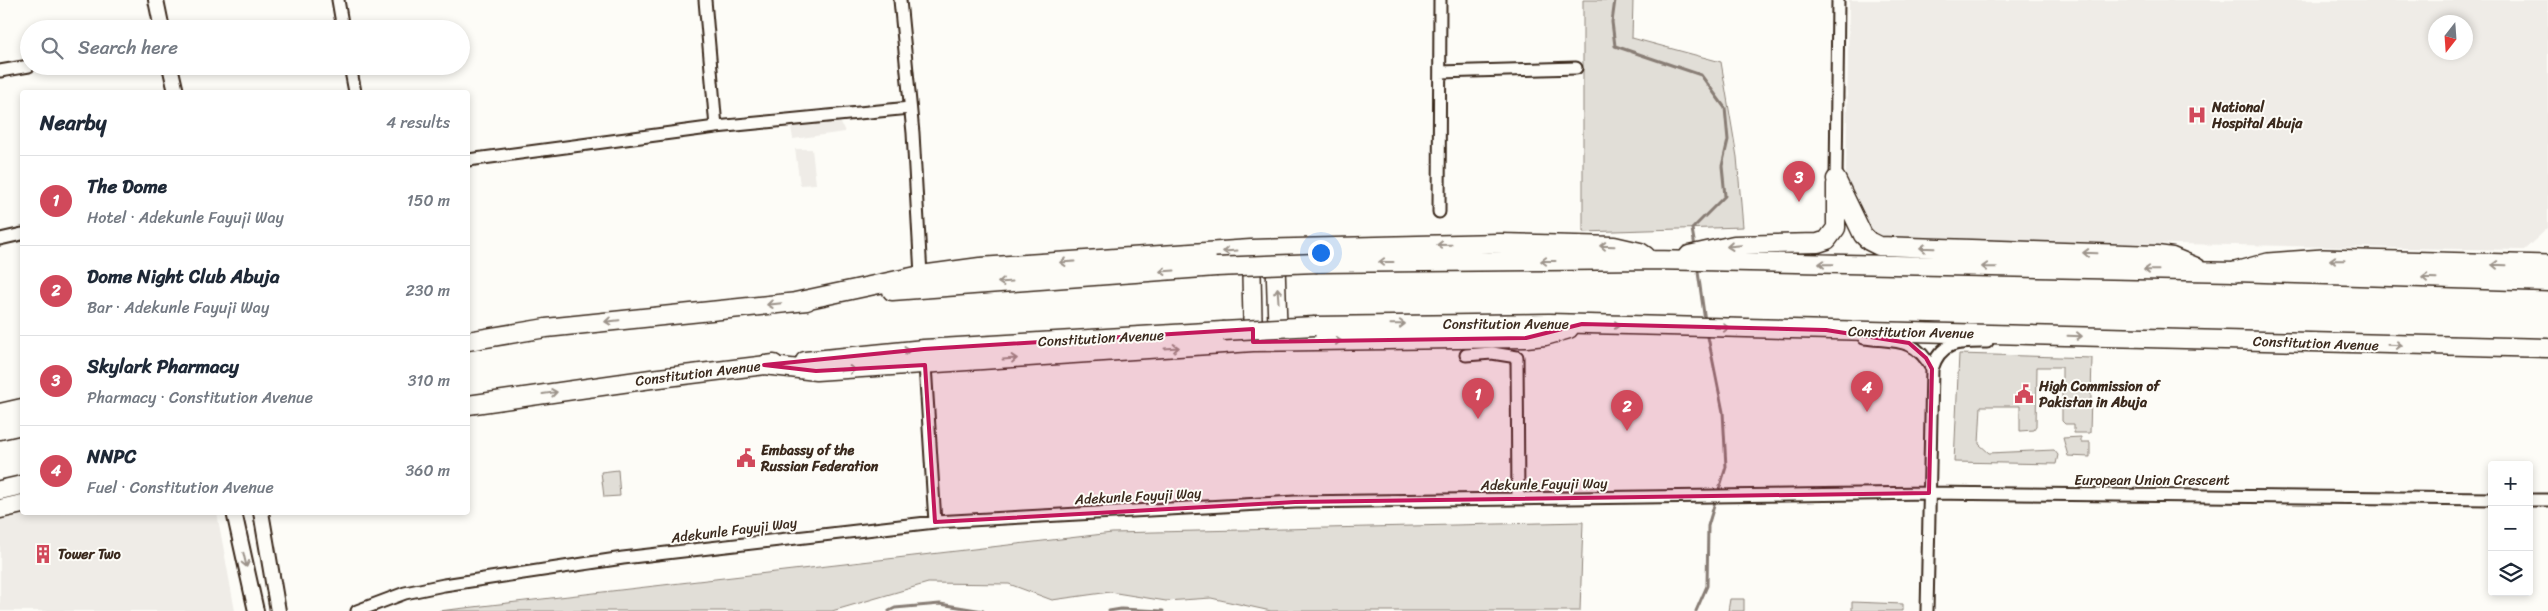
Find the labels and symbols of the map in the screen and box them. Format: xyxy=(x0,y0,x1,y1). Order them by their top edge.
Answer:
north arrow xyxy=(2428,15,2473,60)
place label: National Hospital Abuja xyxy=(2211,95,2303,136)
hospital icon: National Hospital Abuja xyxy=(2186,104,2208,126)
pin: 3 xyxy=(1783,161,1815,202)
your location xyxy=(1308,240,1334,266)
one-way arrow xyxy=(1437,240,1453,249)
one-way arrow xyxy=(1599,241,1615,250)
one-way arrow xyxy=(1726,241,1742,250)
one-way arrow xyxy=(1920,243,1936,253)
one-way arrow xyxy=(1222,246,1238,255)
one-way arrow xyxy=(2082,248,2098,257)
one-way arrow xyxy=(2329,255,2345,264)
one-way arrow xyxy=(1541,256,1557,266)
one-way arrow xyxy=(1060,257,1076,266)
one-way arrow xyxy=(1378,257,1394,267)
one-way arrow xyxy=(1818,259,1834,269)
one-way arrow xyxy=(2492,260,2508,269)
one-way arrow xyxy=(1981,262,1997,272)
one-way arrow xyxy=(2143,265,2160,275)
one-way arrow xyxy=(1160,266,1176,275)
one-way arrow xyxy=(2422,273,2438,283)
one-way arrow xyxy=(998,277,1014,286)
one-way arrow xyxy=(1273,287,1282,303)
one-way arrow xyxy=(766,299,782,309)
street label: Constitution Avenue xyxy=(1443,312,1569,337)
one-way arrow xyxy=(605,316,621,326)
one-way arrow xyxy=(1390,319,1406,329)
street label: Constitution Avenue xyxy=(1848,319,1974,346)
one-way arrow xyxy=(1605,320,1621,330)
street label: Constitution Avenue xyxy=(1037,323,1165,354)
one-way arrow xyxy=(1714,323,1730,333)
street label: Constitution Avenue xyxy=(2253,329,2379,358)
one-way arrow xyxy=(2067,332,2083,341)
one-way arrow xyxy=(1326,336,1342,345)
one-way arrow xyxy=(2386,340,2403,350)
one-way arrow xyxy=(1164,343,1180,352)
one-way arrow xyxy=(895,346,911,356)
street label: Constitution Avenue xyxy=(634,353,762,394)
one-way arrow xyxy=(1001,355,1017,364)
one-way arrow xyxy=(839,365,855,374)
pin: 4 xyxy=(1851,371,1883,412)
place label: High Commission of Pakistan in Abuja xyxy=(2038,374,2161,415)
pin: 1 xyxy=(1462,378,1494,419)
public building icon: High Commission of Pakistan in Abuja xyxy=(2013,383,2035,405)
one-way arrow xyxy=(542,388,558,398)
pin: 2 xyxy=(1611,390,1643,431)
place label: Embassy of the Russian Federation xyxy=(760,438,879,479)
public building icon: Embassy of the Russian Federation xyxy=(735,447,757,469)
street label: European Union Crescent xyxy=(2074,468,2230,493)
street label: Adekunle Fayuji Way xyxy=(1479,471,1608,498)
street label: Adekunle Fayuji Way xyxy=(1073,481,1203,512)
street label: Adekunle Fayuji Way xyxy=(669,510,799,551)
place label: Tower Two xyxy=(58,542,121,567)
building icon: Tower Two xyxy=(32,543,54,565)
one-way arrow xyxy=(241,552,250,568)

